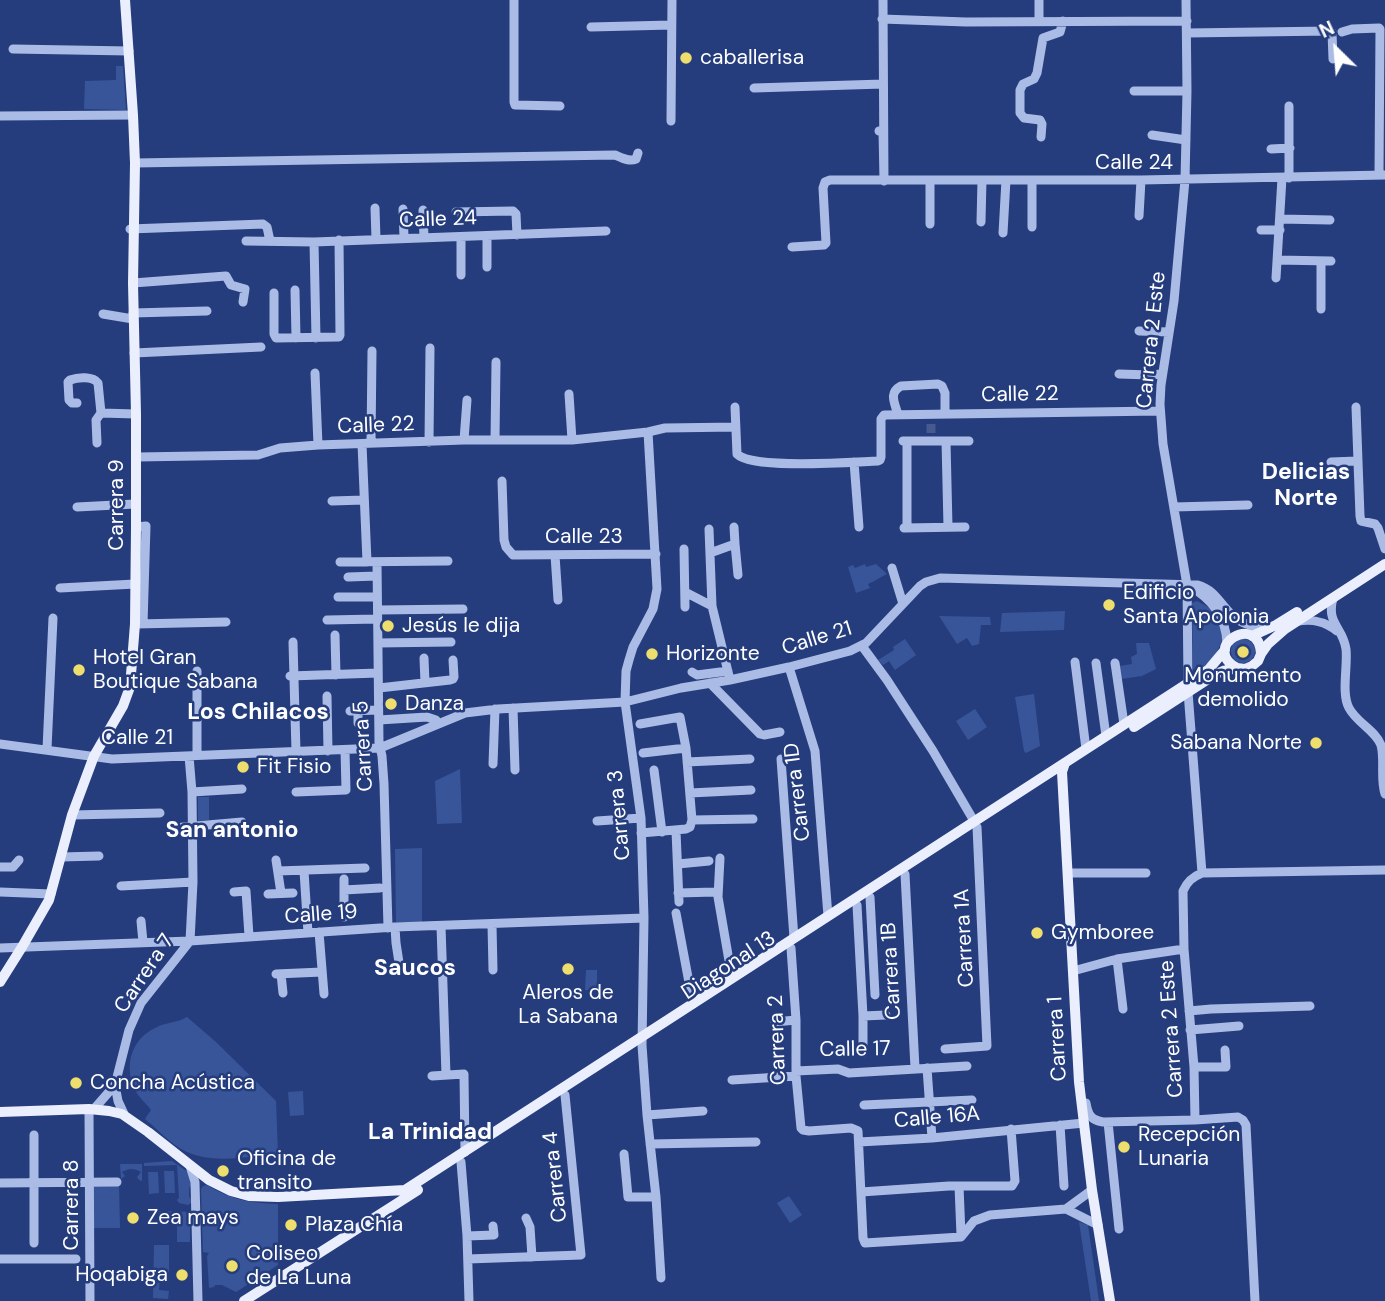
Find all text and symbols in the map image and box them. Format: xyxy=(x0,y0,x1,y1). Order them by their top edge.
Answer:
north arrow xyxy=(1301,14,1371,84)
text: N xyxy=(1315,15,1338,44)
place label: caballerisa xyxy=(700,45,804,71)
marker: caballerisa xyxy=(678,50,694,66)
street label: Calle 24 xyxy=(1095,150,1173,176)
street label: Calle 24 xyxy=(399,206,477,234)
street label: Carrera 2 Este xyxy=(1132,270,1172,410)
street label: Calle 22 xyxy=(981,382,1059,408)
street label: Calle 22 xyxy=(337,412,415,440)
street label: Carrera 9 xyxy=(104,459,130,551)
district label: Delicias Norte xyxy=(1262,459,1350,513)
street label: Calle 23 xyxy=(545,524,623,550)
place label: Edificio Santa Apolonia xyxy=(1123,580,1269,630)
marker: Edificio Santa Apolonia xyxy=(1101,597,1117,613)
place label: Jesús le dija xyxy=(402,613,520,639)
street label: Calle 21 xyxy=(779,616,855,662)
marker: Jesús le dija xyxy=(380,618,396,634)
place label: Horizonte xyxy=(666,641,760,667)
marker: Monumento demolido xyxy=(1235,644,1251,660)
place label: Hotel Gran Boutique Sabana xyxy=(93,645,258,695)
marker: Horizonte xyxy=(644,646,660,662)
marker: Hotel Gran Boutique Sabana xyxy=(71,662,87,678)
place label: Monumento demolido xyxy=(1184,663,1302,713)
place label: Danza xyxy=(405,691,464,717)
marker: Danza xyxy=(383,696,399,712)
district label: Los Chilacos xyxy=(187,699,329,727)
street label: Carrera 5 xyxy=(349,700,379,792)
street label: Calle 21 xyxy=(101,725,173,751)
place label: Sabana Norte xyxy=(1170,730,1302,756)
marker: Sabana Norte xyxy=(1308,735,1324,751)
street label: Carrera 1D xyxy=(779,741,817,843)
place label: Fit Fisio xyxy=(257,754,331,780)
marker: Fit Fisio xyxy=(235,759,251,775)
street label: Carrera 3 xyxy=(603,769,637,861)
district label: San antonio xyxy=(166,817,298,845)
street label: Carrera 1A xyxy=(950,888,980,988)
street label: Calle 19 xyxy=(284,900,358,930)
place label: Gymboree xyxy=(1051,920,1154,946)
street label: Carrera 1B xyxy=(877,922,907,1020)
marker: Gymboree xyxy=(1029,925,1045,941)
street label: Diagonal 13 xyxy=(677,926,781,1006)
street label: Carrera 7 xyxy=(110,930,180,1018)
district label: Saucos xyxy=(374,955,456,983)
street label: Carrera 2 Este xyxy=(1155,959,1189,1099)
marker: Aleros de La Sabana xyxy=(560,961,576,977)
place label: Aleros de La Sabana xyxy=(518,980,618,1030)
street label: Carrera 2 xyxy=(764,994,792,1086)
street label: Carrera 1 xyxy=(1043,996,1073,1082)
street label: Calle 17 xyxy=(819,1037,891,1063)
place label: Concha Acústica xyxy=(90,1070,255,1096)
marker: Concha Acústica xyxy=(68,1075,84,1091)
street label: Calle 16A xyxy=(893,1102,981,1134)
district label: La Trinidad xyxy=(368,1119,492,1147)
place label: Recepción Lunaria xyxy=(1138,1122,1240,1172)
street label: Carrera 4 xyxy=(539,1130,573,1224)
marker: Recepción Lunaria xyxy=(1116,1139,1132,1155)
place label: Oficina de transito xyxy=(237,1146,336,1196)
street label: Carrera 8 xyxy=(59,1159,85,1251)
marker: Oficina de transito xyxy=(215,1163,231,1179)
place label: Zea mays xyxy=(147,1205,239,1231)
marker: Zea mays xyxy=(125,1210,141,1226)
place label: Plaza Chía xyxy=(305,1212,403,1238)
marker: Plaza Chía xyxy=(283,1217,299,1233)
place label: Coliseo de La Luna xyxy=(246,1241,351,1291)
marker: Coliseo de La Luna xyxy=(224,1258,240,1274)
place label: Hoqabiga xyxy=(75,1262,168,1288)
marker: Hoqabiga xyxy=(174,1267,190,1283)

